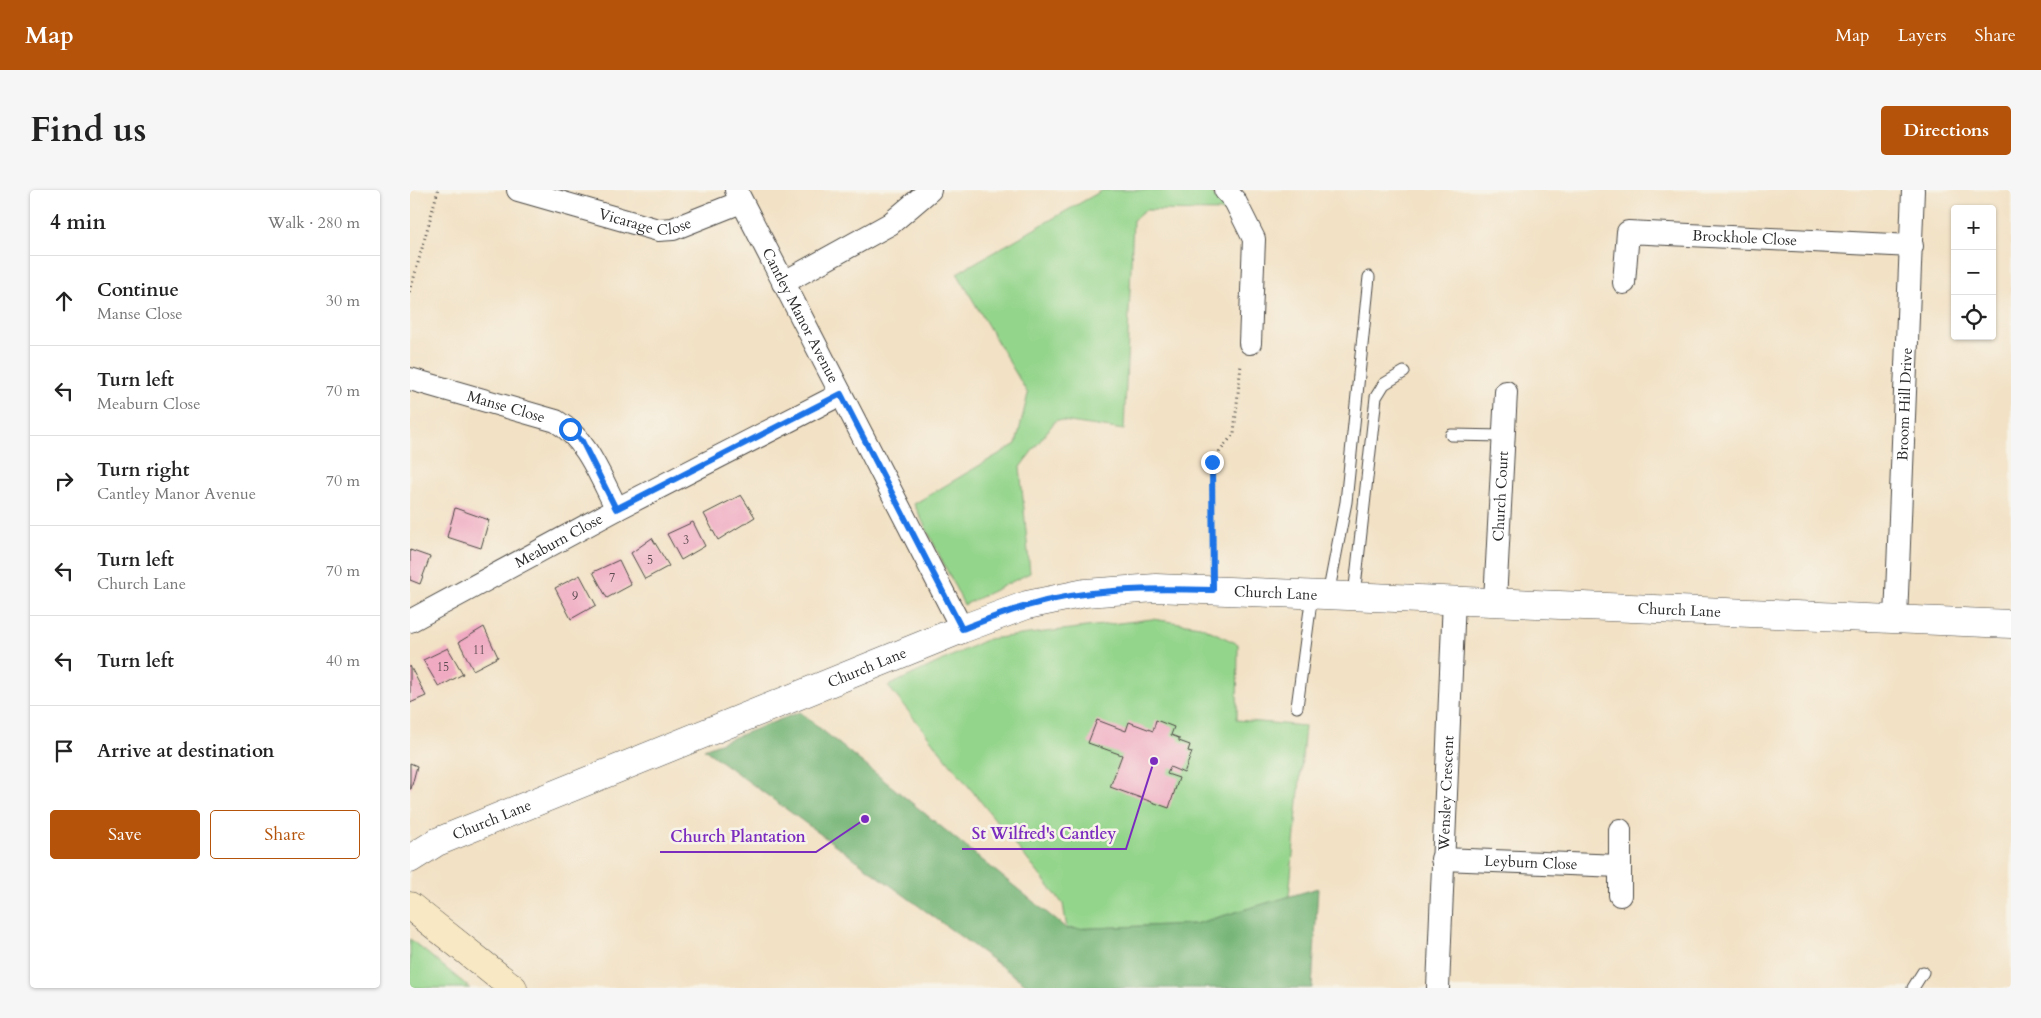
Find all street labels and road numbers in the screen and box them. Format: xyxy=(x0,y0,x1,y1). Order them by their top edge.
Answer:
street label: Vicarage Close xyxy=(596,204,694,240)
street label: Brockhole Close xyxy=(1692,225,1798,250)
street label: Cantley Manor Avenue xyxy=(757,244,844,386)
street label: Broom Hill Drive xyxy=(1892,347,1917,461)
street label: Manse Close xyxy=(465,386,548,427)
street label: Church Court xyxy=(1488,450,1513,542)
street label: Meaburn Close xyxy=(511,509,606,572)
street label: Church Lane xyxy=(1234,581,1318,605)
street label: Church Lane xyxy=(1637,598,1722,622)
street label: Church Lane xyxy=(825,642,910,692)
street label: Wensley Crescent xyxy=(1434,735,1458,852)
street label: Church Lane xyxy=(449,795,534,845)
street label: Leyburn Close xyxy=(1484,851,1578,874)

